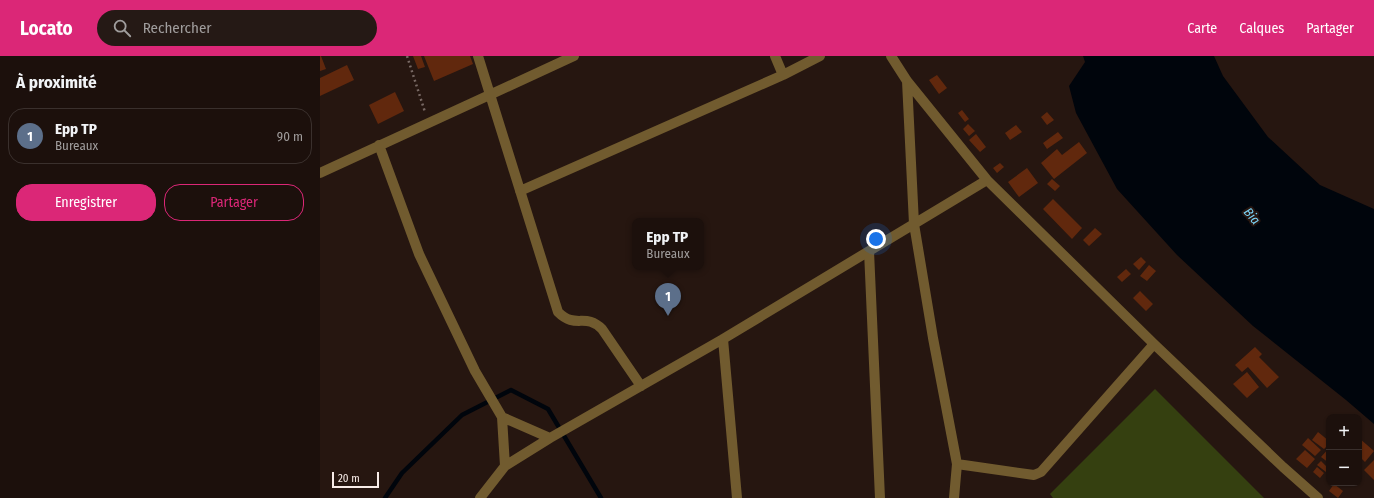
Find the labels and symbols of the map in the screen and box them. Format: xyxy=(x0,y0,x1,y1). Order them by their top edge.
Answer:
water label: Bia xyxy=(1241,205,1263,228)
your location xyxy=(866,229,886,249)
pin: 1 xyxy=(655,283,681,316)
scale bar xyxy=(332,470,379,489)

